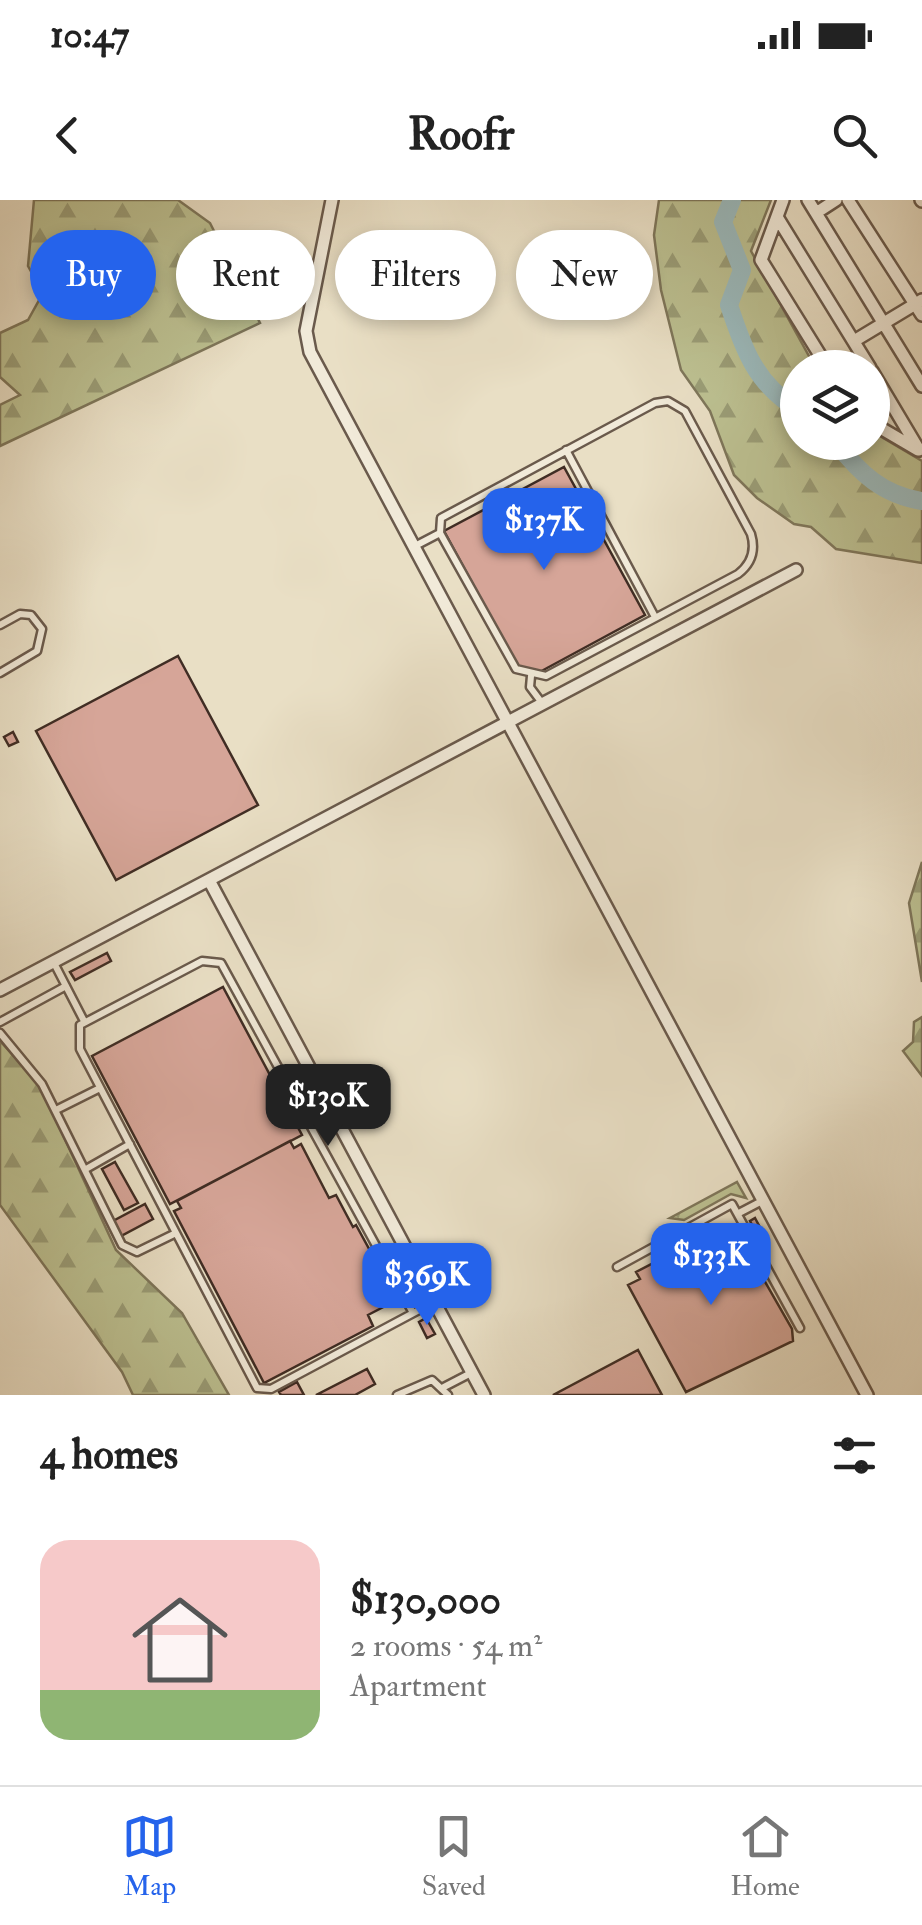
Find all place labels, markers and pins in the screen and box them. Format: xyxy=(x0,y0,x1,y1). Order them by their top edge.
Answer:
pin: $137K xyxy=(474,488,614,573)
pin: $130K xyxy=(258,1064,398,1149)
pin: $133K xyxy=(641,1223,781,1308)
pin: $369K xyxy=(357,1243,497,1328)

